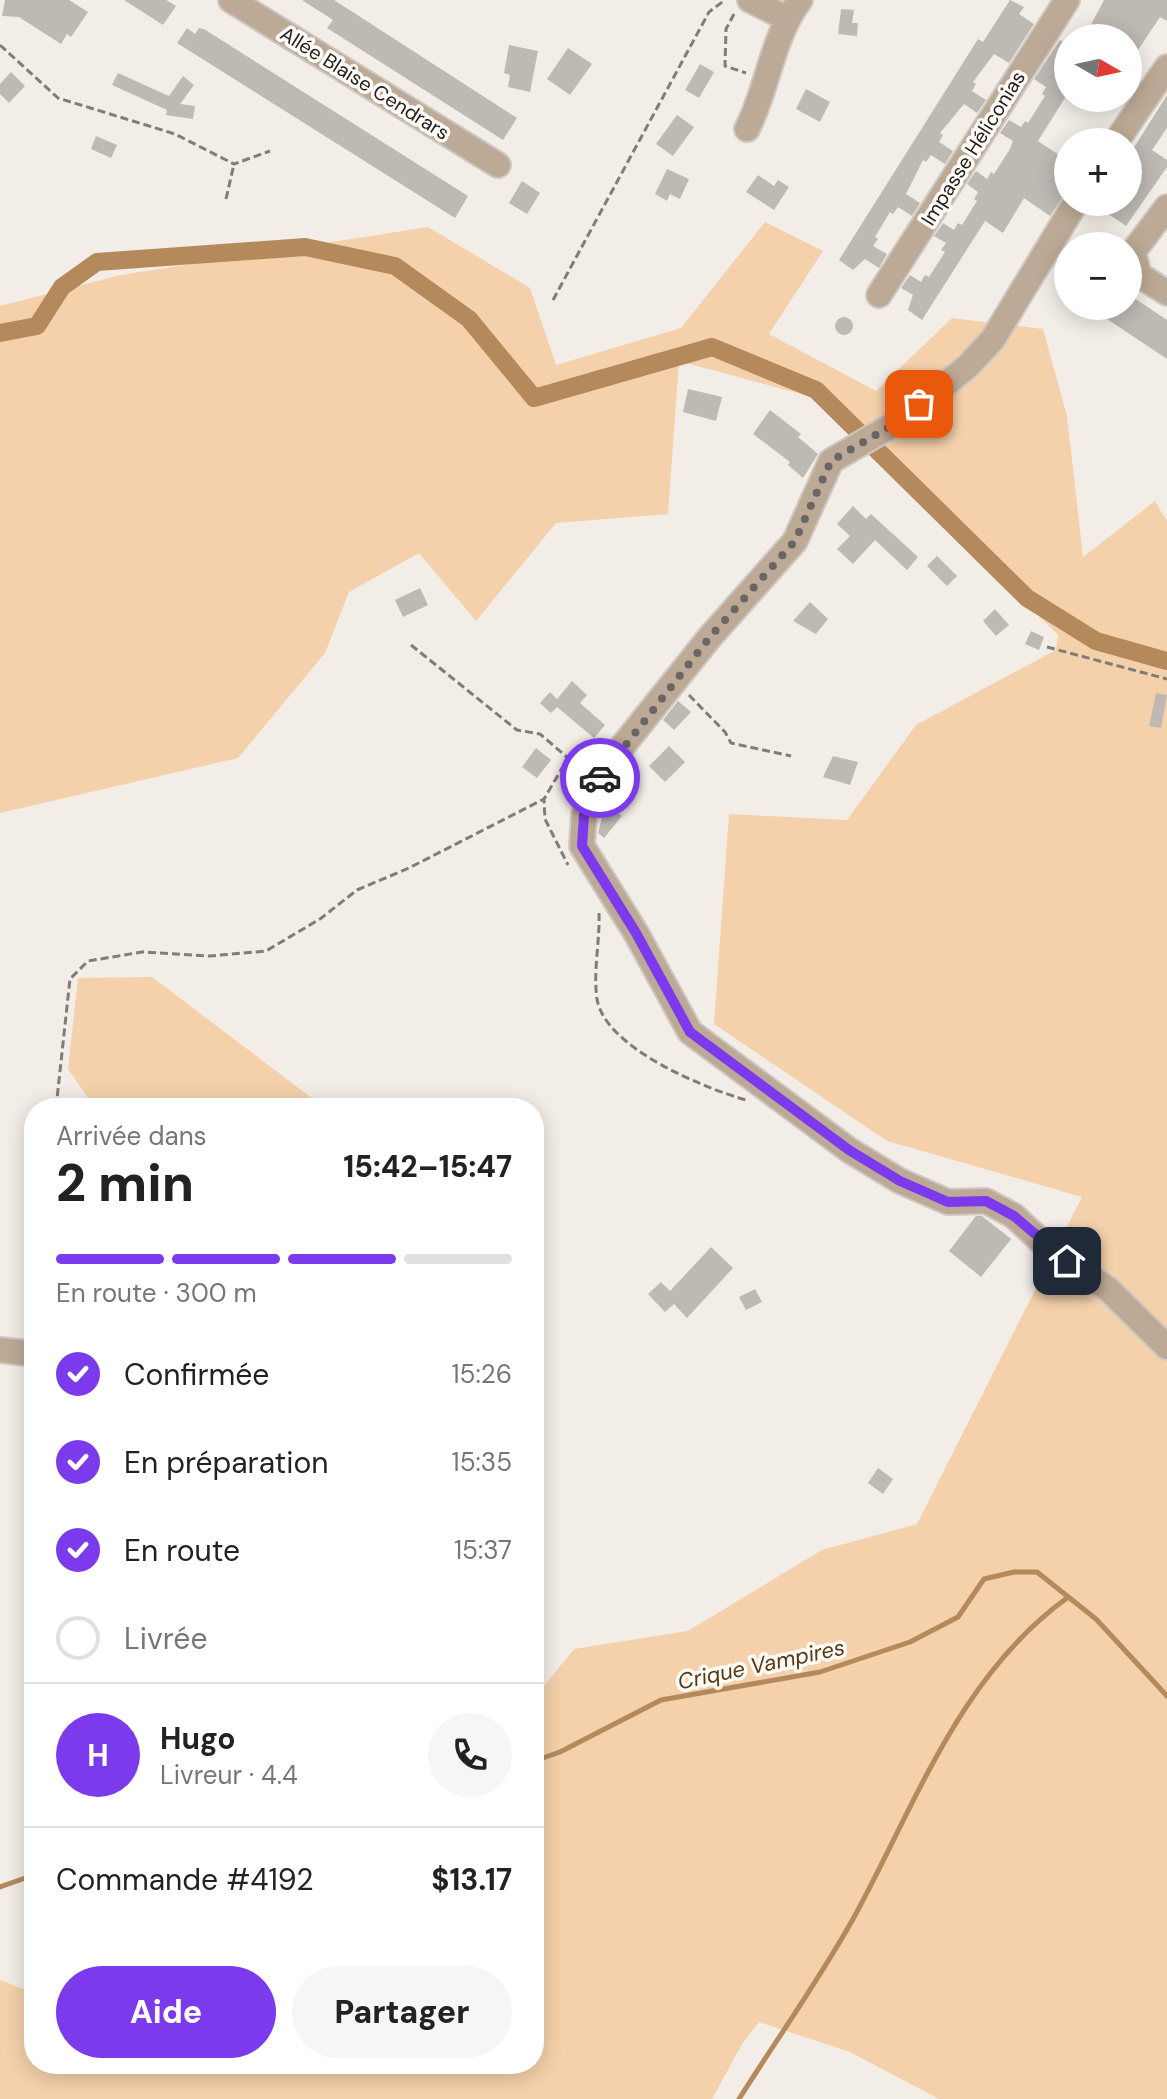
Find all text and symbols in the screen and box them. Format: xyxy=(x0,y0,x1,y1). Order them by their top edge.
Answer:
street label: Allée Blaise Cendrars xyxy=(276,20,454,146)
north arrow xyxy=(1054,24,1142,112)
map controls xyxy=(1054,24,1142,320)
street label: Impasse Héliconias xyxy=(915,66,1031,230)
button: + xyxy=(1054,128,1142,216)
button: − xyxy=(1054,232,1142,320)
pin xyxy=(885,370,953,438)
icon: bag xyxy=(897,382,941,426)
courier xyxy=(560,738,640,818)
icon: car xyxy=(578,756,622,800)
text: Arrivée dans xyxy=(56,1119,207,1153)
text: 15:42–15:47 xyxy=(343,1147,512,1186)
text: 2 min xyxy=(56,1149,194,1217)
pin xyxy=(1033,1227,1101,1295)
icon: home xyxy=(1045,1239,1089,1283)
text: En route · 300 m xyxy=(56,1276,257,1310)
icon: check xyxy=(56,1352,100,1396)
text: Confirmée xyxy=(124,1355,269,1394)
text: 15:26 xyxy=(451,1357,512,1391)
icon: check xyxy=(56,1440,100,1484)
text: En préparation xyxy=(124,1443,329,1482)
text: 15:35 xyxy=(452,1445,512,1479)
icon: check xyxy=(56,1528,100,1572)
text: En route xyxy=(124,1531,240,1570)
text: 15:37 xyxy=(454,1533,512,1567)
text: Livrée xyxy=(124,1619,207,1658)
water label: Crique Vampires xyxy=(675,1633,847,1696)
button: phone xyxy=(428,1713,512,1797)
text: Hugo xyxy=(160,1719,235,1758)
text: H xyxy=(87,1736,109,1775)
text: Livreur · 4.4 xyxy=(160,1758,298,1792)
text: Commande #4192 xyxy=(56,1860,313,1899)
text: $13.17 xyxy=(431,1860,512,1899)
button: Aide xyxy=(56,1966,276,2058)
button: Partager xyxy=(292,1966,512,2058)

